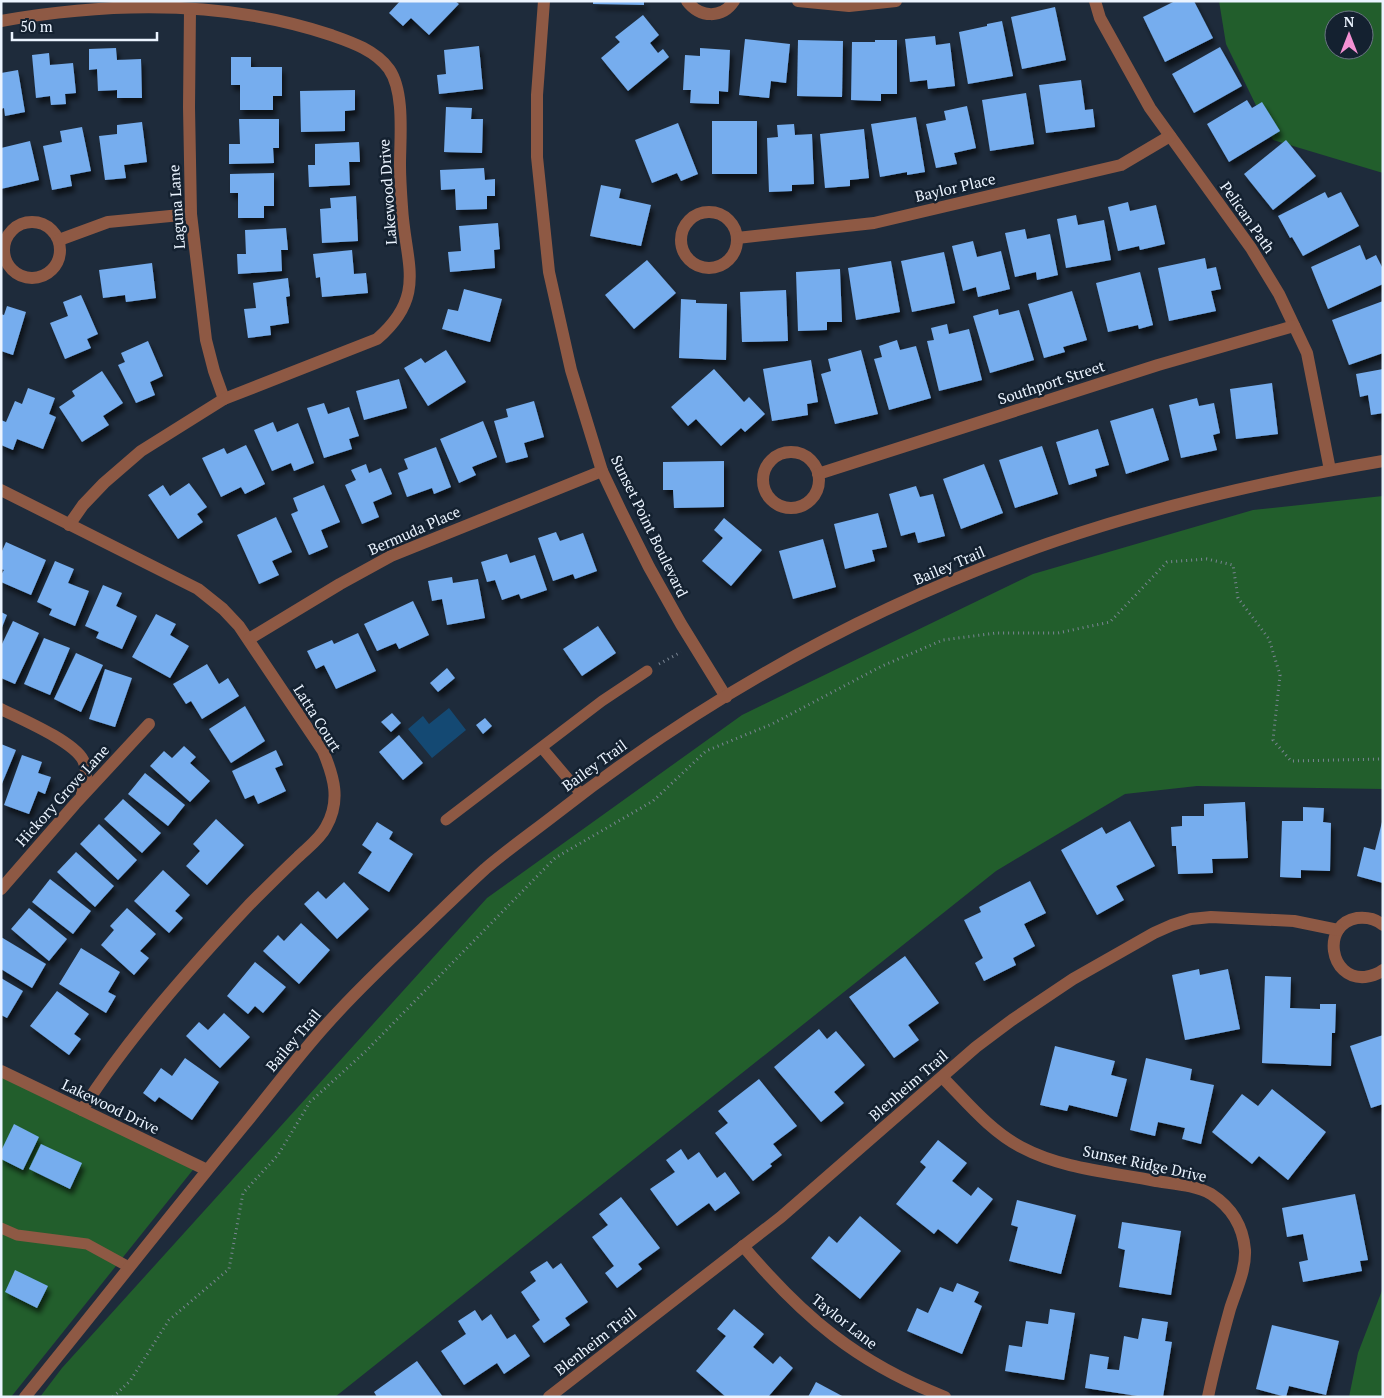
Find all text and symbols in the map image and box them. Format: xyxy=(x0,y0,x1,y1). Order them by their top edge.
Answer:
scale bar xyxy=(12,10,158,42)
north arrow xyxy=(1324,10,1374,60)
text: N xyxy=(1344,12,1355,31)
text: 50 m xyxy=(20,16,53,36)
street label: Lakewood Drive xyxy=(373,138,401,246)
street label: Laguna Lane xyxy=(163,164,189,250)
street label: Baylor Place xyxy=(913,168,997,206)
street label: Pelican Path xyxy=(1216,177,1280,257)
street label: Southport Street xyxy=(995,355,1107,409)
street label: Sunset Point Boulevard xyxy=(607,452,693,600)
street label: Bermuda Place xyxy=(365,501,463,559)
street label: Bailey Trail xyxy=(910,541,988,589)
street label: Latta Court xyxy=(289,681,347,756)
street label: Bailey Trail xyxy=(558,735,630,795)
street label: Hickory Grove Lane xyxy=(11,740,113,850)
street label: Bailey Trail xyxy=(261,1005,325,1075)
street label: Blenheim Trail xyxy=(864,1045,952,1125)
street label: Lakewood Drive xyxy=(59,1074,163,1138)
street label: Sunset Ridge Drive xyxy=(1081,1140,1209,1186)
street label: Taylor Lane xyxy=(808,1289,882,1353)
street label: Blenheim Trail xyxy=(550,1303,640,1379)

